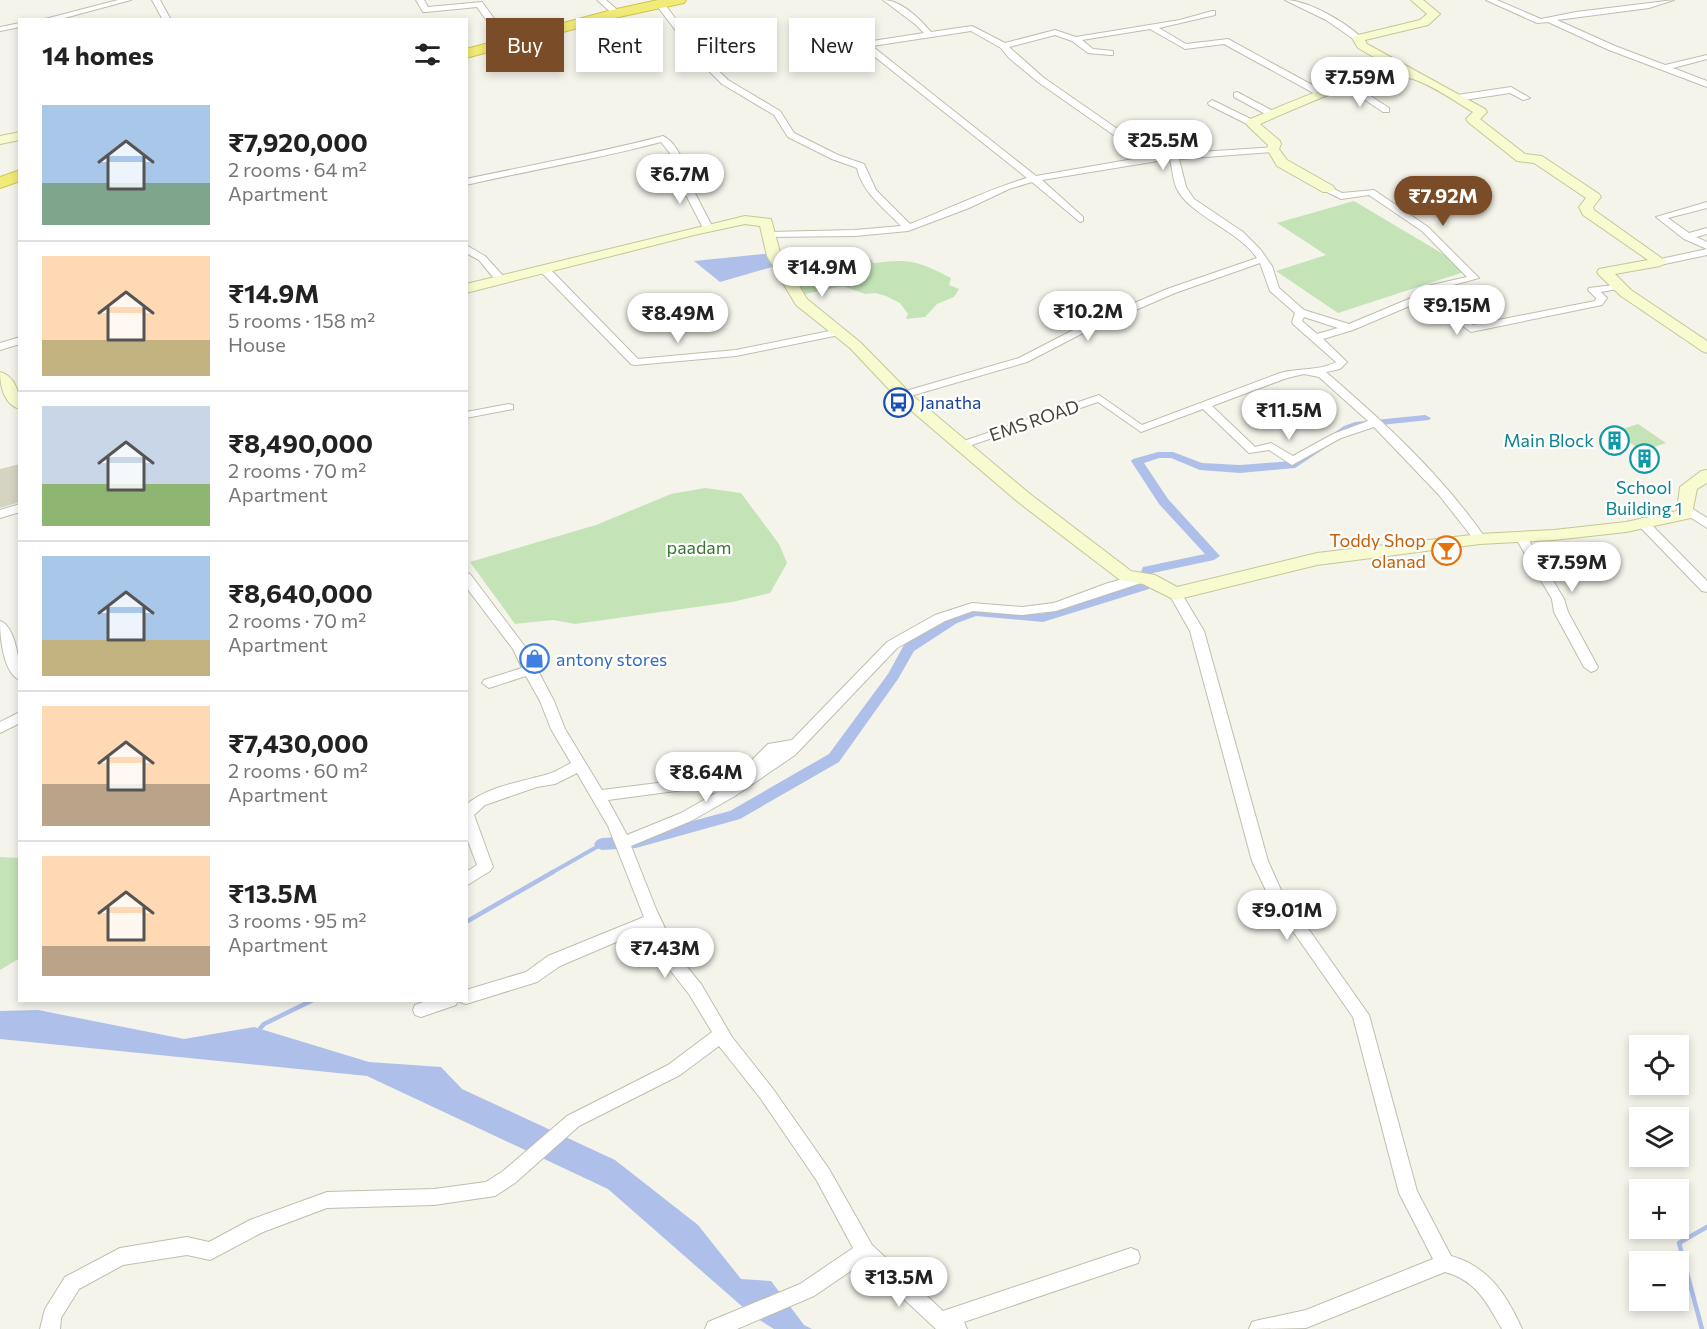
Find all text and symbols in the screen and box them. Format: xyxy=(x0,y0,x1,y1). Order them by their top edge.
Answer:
chip: Buy xyxy=(486,18,564,72)
chip: Rent xyxy=(576,18,663,72)
chip: Filters xyxy=(675,18,777,72)
chip: New xyxy=(789,18,875,72)
icon: filters xyxy=(411,38,444,71)
text: 14 homes xyxy=(42,39,154,70)
pin: ₹7.59M xyxy=(1311,57,1409,108)
text: ₹7.59M xyxy=(1325,64,1395,88)
pin: ₹25.5M xyxy=(1114,120,1212,171)
text: ₹7,920,000 xyxy=(228,126,368,157)
text: ₹25.5M xyxy=(1127,127,1199,151)
icon: home xyxy=(90,129,162,201)
pin: ₹6.7M xyxy=(638,154,722,205)
text: 2 rooms · 64 m² xyxy=(228,157,367,181)
text: ₹6.7M xyxy=(650,161,710,185)
pin: ₹7.92M xyxy=(1394,176,1492,227)
text: Apartment xyxy=(228,181,328,205)
text: ₹7.92M xyxy=(1408,183,1478,207)
pin: ₹14.9M xyxy=(773,247,871,298)
text: ₹14.9M xyxy=(787,254,857,278)
text: ₹14.9M xyxy=(228,277,319,308)
icon: home xyxy=(90,280,162,352)
pin: ₹9.15M xyxy=(1408,285,1506,336)
pin: ₹10.2M xyxy=(1039,291,1137,342)
text: ₹9.15M xyxy=(1423,292,1491,316)
pin: ₹8.49M xyxy=(629,293,727,344)
text: ₹10.2M xyxy=(1053,298,1123,322)
text: ₹8.49M xyxy=(641,300,715,324)
text: 5 rooms · 158 m² xyxy=(228,308,375,332)
text: House xyxy=(228,332,286,356)
bus stop icon: Janatha xyxy=(883,386,915,418)
pin: ₹11.5M xyxy=(1240,390,1338,441)
place label: Janatha xyxy=(920,391,982,413)
street label: EMS ROAD xyxy=(986,394,1082,446)
text: ₹11.5M xyxy=(1256,397,1322,421)
building icon: Main Block xyxy=(1599,424,1631,456)
text: ₹8,490,000 xyxy=(228,427,373,458)
place label: Main Block xyxy=(1504,429,1594,451)
icon: home xyxy=(90,430,162,502)
building icon: School Building 1 xyxy=(1628,442,1660,474)
text: 2 rooms · 70 m² xyxy=(228,458,366,482)
place label: School Building 1 xyxy=(1605,476,1683,519)
text: Apartment xyxy=(228,482,328,506)
place label: Toddy Shop olanad xyxy=(1329,529,1426,572)
bar icon: Toddy Shop olanad xyxy=(1431,534,1463,566)
park label: paadam xyxy=(667,536,732,558)
pin: ₹7.59M xyxy=(1523,542,1621,593)
text: ₹7.59M xyxy=(1537,549,1607,573)
text: ₹8,640,000 xyxy=(228,577,373,608)
icon: home xyxy=(90,580,162,652)
text: 2 rooms · 70 m² xyxy=(228,608,366,632)
text: Apartment xyxy=(228,632,328,656)
shop icon: antony stores xyxy=(519,643,551,675)
place label: antony stores xyxy=(556,648,667,670)
text: ₹7,430,000 xyxy=(228,727,369,758)
icon: home xyxy=(90,730,162,802)
pin: ₹8.64M xyxy=(657,752,755,803)
text: 2 rooms · 60 m² xyxy=(228,758,368,782)
text: ₹8.64M xyxy=(669,759,743,783)
text: Apartment xyxy=(228,782,328,806)
text: ₹13.5M xyxy=(228,877,318,908)
icon: home xyxy=(90,880,162,952)
pin: ₹9.01M xyxy=(1238,890,1336,941)
text: ₹9.01M xyxy=(1251,897,1323,921)
text: 3 rooms · 95 m² xyxy=(228,908,367,932)
pin: ₹7.43M xyxy=(616,928,714,979)
text: Apartment xyxy=(228,932,328,956)
text: ₹7.43M xyxy=(630,935,700,959)
map controls xyxy=(1629,1035,1689,1311)
button: locate xyxy=(1629,1035,1689,1095)
button: layers xyxy=(1629,1107,1689,1167)
button: + xyxy=(1629,1179,1689,1239)
button: − xyxy=(1629,1251,1689,1311)
pin: ₹13.5M xyxy=(850,1257,948,1308)
text: ₹13.5M xyxy=(864,1264,934,1288)

